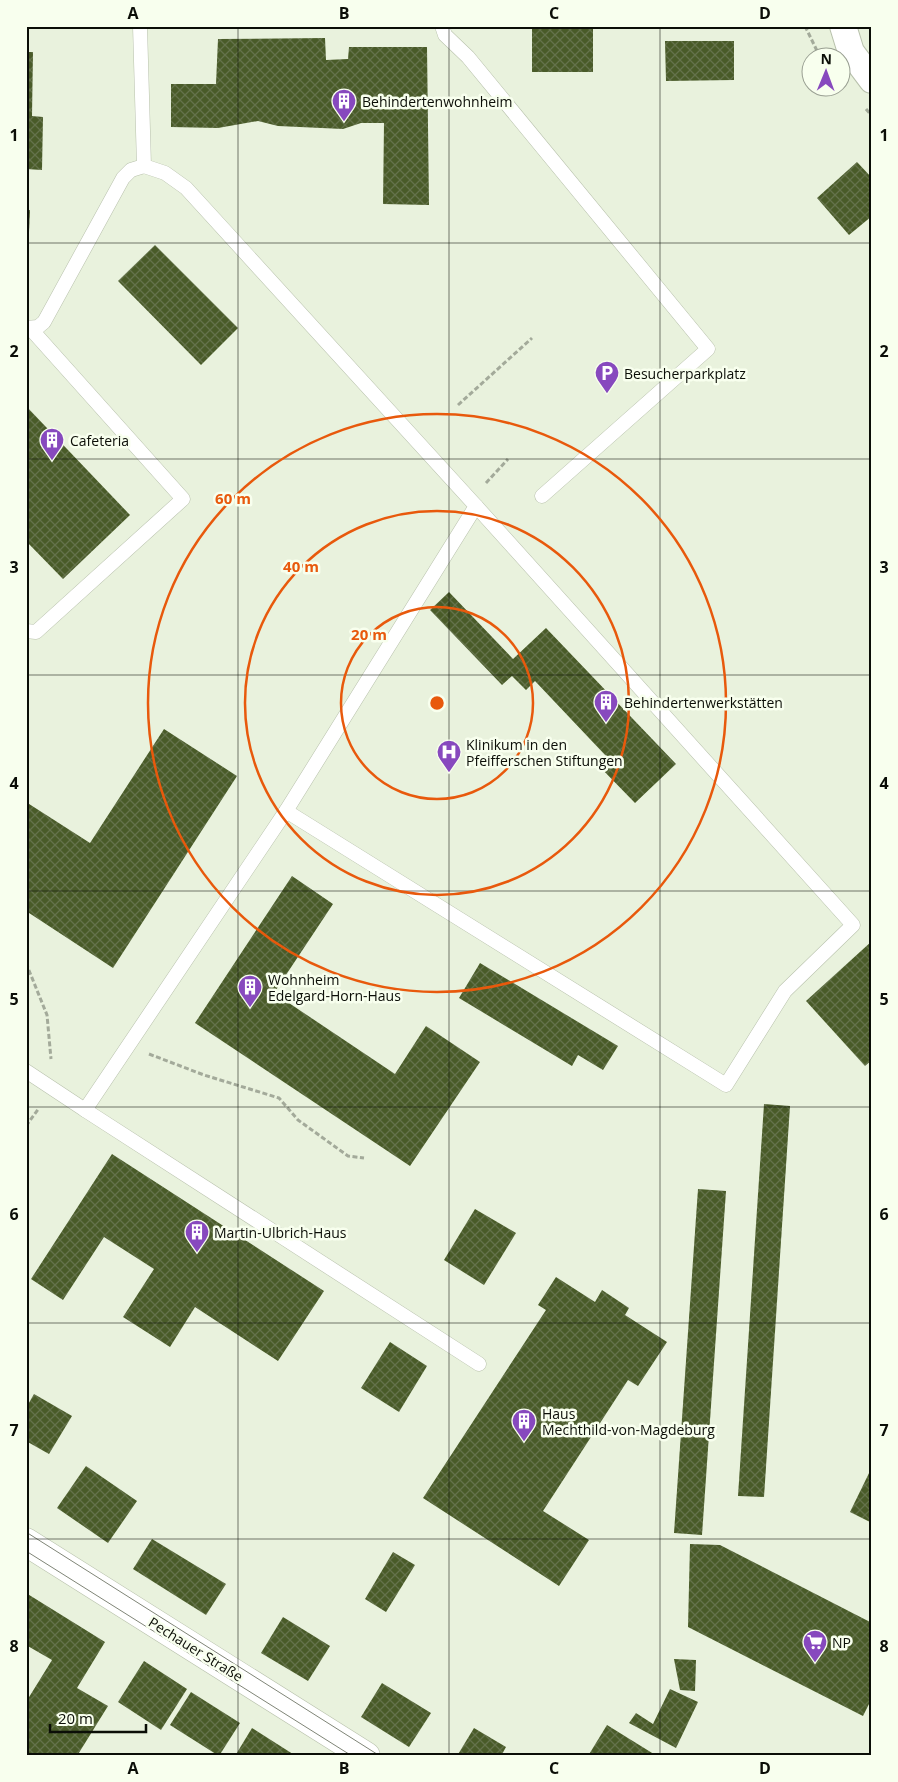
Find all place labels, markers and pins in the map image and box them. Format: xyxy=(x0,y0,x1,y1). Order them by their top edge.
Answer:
building icon: Behindertenwohnheim xyxy=(331,88,357,122)
place label: Behindertenwohnheim xyxy=(362,92,513,111)
parking icon: Besucherparkplatz xyxy=(594,360,620,394)
place label: Besucherparkplatz xyxy=(624,364,746,383)
building icon: Cafeteria xyxy=(39,427,65,461)
place label: Cafeteria xyxy=(70,431,129,450)
building icon: Behindertenwerkstätten xyxy=(593,689,619,723)
place label: Behindertenwerkstätten xyxy=(624,693,783,712)
centre of rings xyxy=(428,694,446,712)
place label: Klinikum in den Pfeifferschen Stiftungen xyxy=(466,735,623,770)
hospital icon: Klinikum in den Pfeifferschen Stiftungen xyxy=(436,739,462,773)
place label: Wohnheim Edelgard-Horn-Haus xyxy=(268,970,401,1005)
building icon: Wohnheim Edelgard-Horn-Haus xyxy=(237,974,263,1008)
building icon: Martin-Ulbrich-Haus xyxy=(184,1219,210,1253)
place label: Martin-Ulbrich-Haus xyxy=(214,1223,347,1242)
place label: Haus Mechthild-von-Magdeburg xyxy=(542,1404,715,1439)
building icon: Haus Mechthild-von-Magdeburg xyxy=(511,1408,537,1442)
supermarket icon: NP xyxy=(802,1629,828,1663)
place label: NP xyxy=(832,1633,851,1652)

